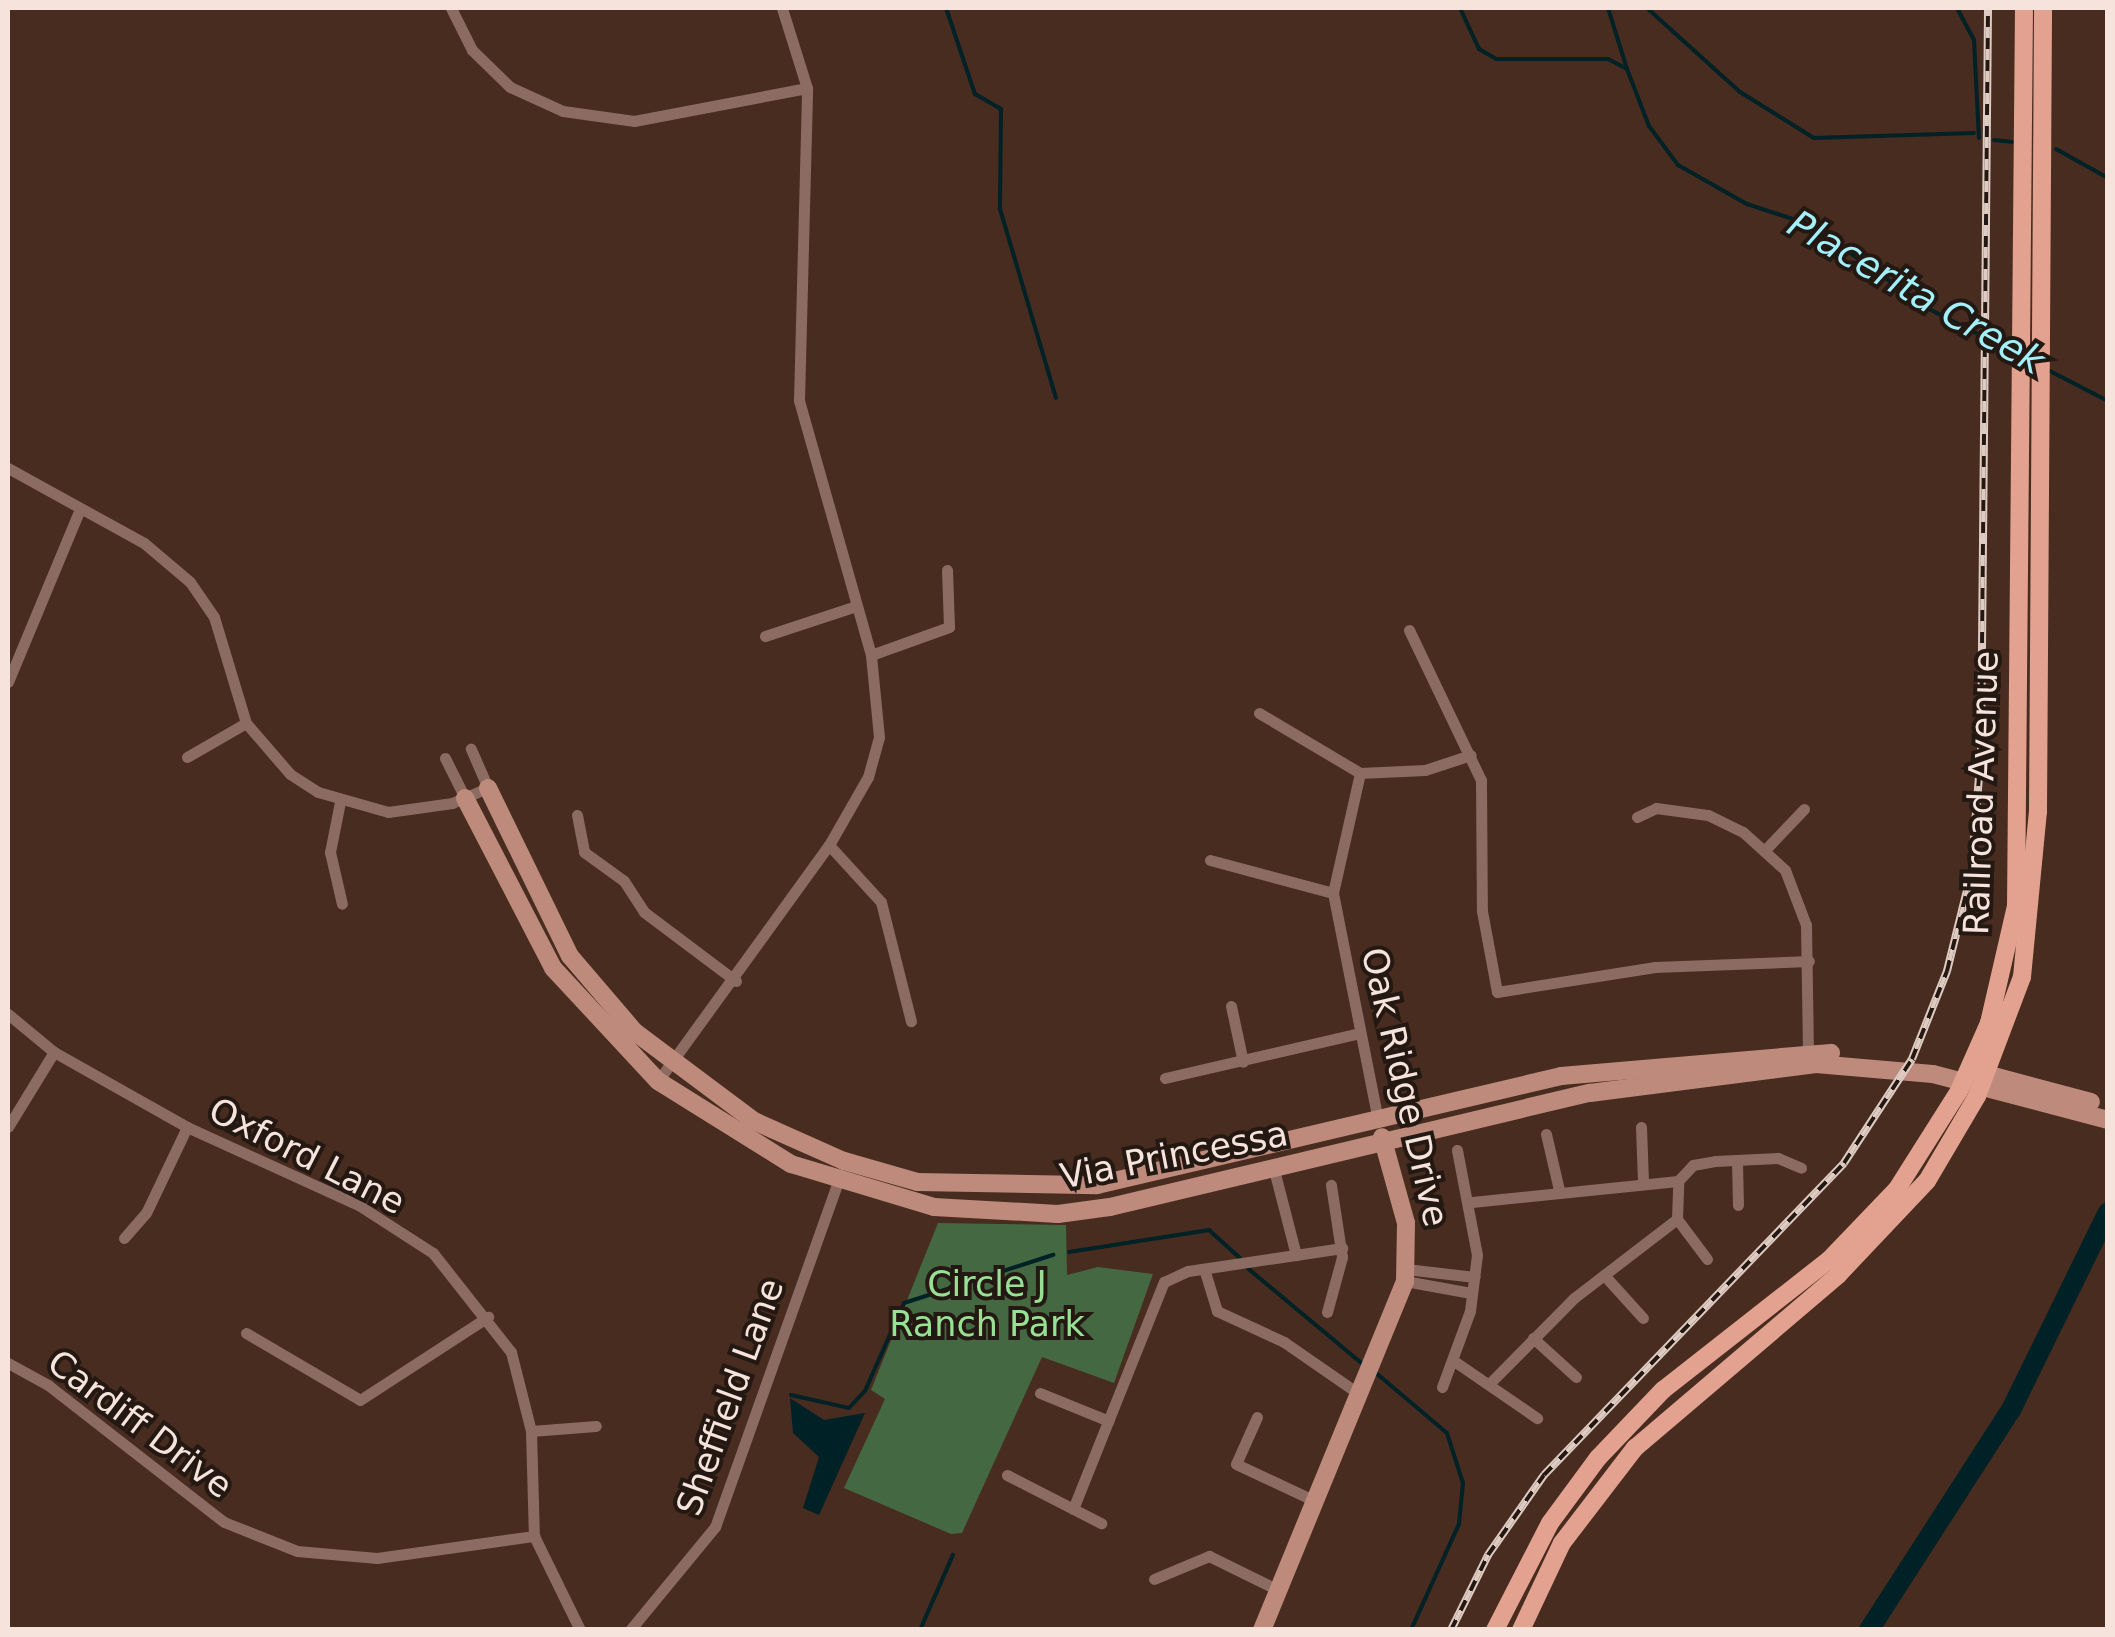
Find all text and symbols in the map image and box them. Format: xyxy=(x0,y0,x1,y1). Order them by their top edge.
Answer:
water label: Placerita Creek xyxy=(1780,201,2052,385)
street label: Railroad Avenue xyxy=(1955,650,2007,936)
street label: Oak Ridge Drive xyxy=(1353,944,1457,1230)
street label: Oxford Lane xyxy=(202,1089,412,1223)
street label: Via Princessa xyxy=(1057,1112,1291,1198)
park label: Circle J Ranch Park xyxy=(889,1263,1085,1345)
street label: Sheffield Lane xyxy=(668,1273,792,1521)
street label: Cardiff Drive xyxy=(39,1341,241,1507)

